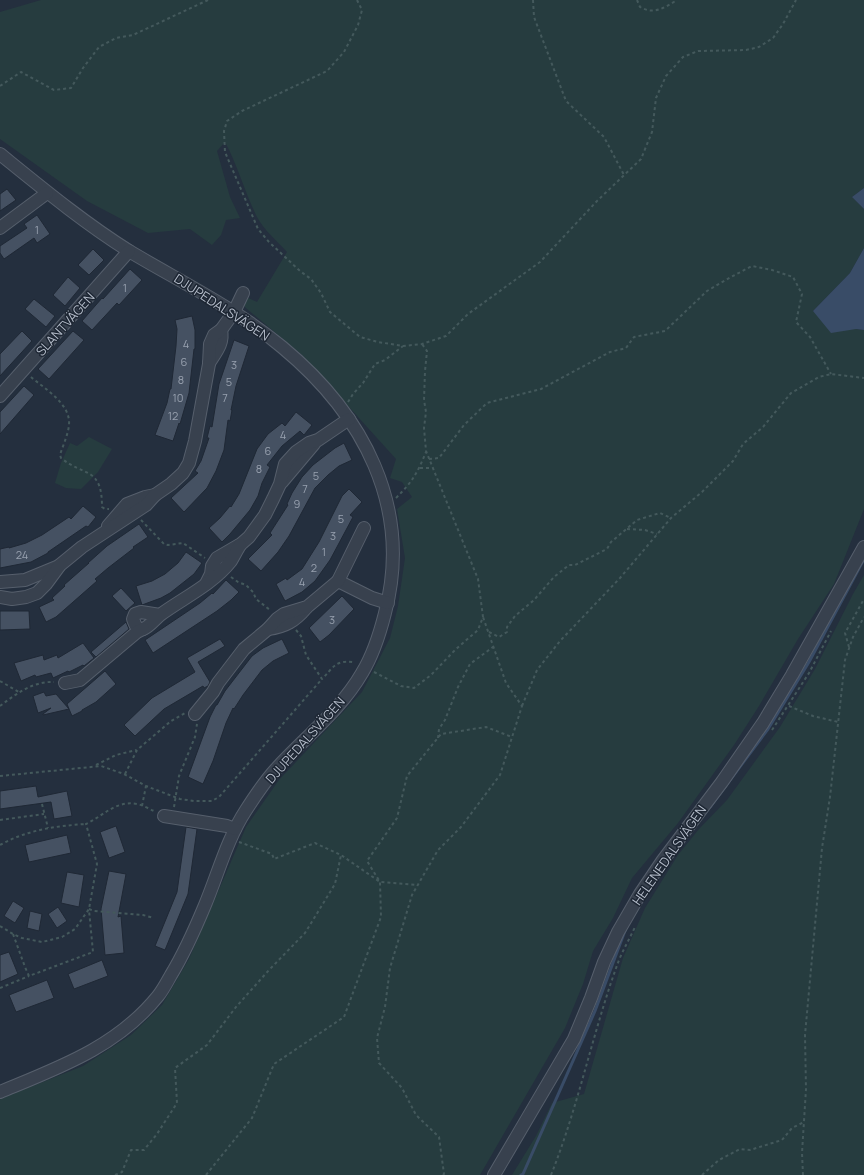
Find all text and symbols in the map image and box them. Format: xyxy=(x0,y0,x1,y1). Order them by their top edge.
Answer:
house number: 1 xyxy=(35,222,39,237)
street label: DJUPEDALSVÄGEN xyxy=(171,269,273,345)
house number: 1 xyxy=(123,280,127,295)
street label: SLANTVÄGEN xyxy=(32,288,98,360)
house number: 4 xyxy=(183,336,189,351)
house number: 6 xyxy=(181,354,188,369)
house number: 3 xyxy=(231,357,237,372)
house number: 8 xyxy=(178,372,184,387)
house number: 5 xyxy=(226,374,232,389)
house number: 10 xyxy=(172,390,184,405)
house number: 7 xyxy=(222,390,228,405)
house number: 12 xyxy=(168,408,178,423)
house number: 4 xyxy=(280,427,286,442)
house number: 6 xyxy=(265,443,272,458)
house number: 8 xyxy=(256,461,262,476)
house number: 5 xyxy=(313,468,319,483)
house number: 7 xyxy=(302,481,308,496)
house number: 9 xyxy=(294,496,301,511)
house number: 5 xyxy=(338,511,344,526)
house number: 3 xyxy=(330,528,336,543)
house number: 1 xyxy=(322,544,326,559)
house number: 24 xyxy=(16,547,28,562)
house number: 2 xyxy=(311,560,317,575)
house number: 4 xyxy=(299,574,305,589)
house number: 3 xyxy=(329,612,335,627)
street label: DJUPEDALSVÄGEN xyxy=(261,693,349,787)
street label: HELENEDALSVÄGEN xyxy=(628,801,710,909)

